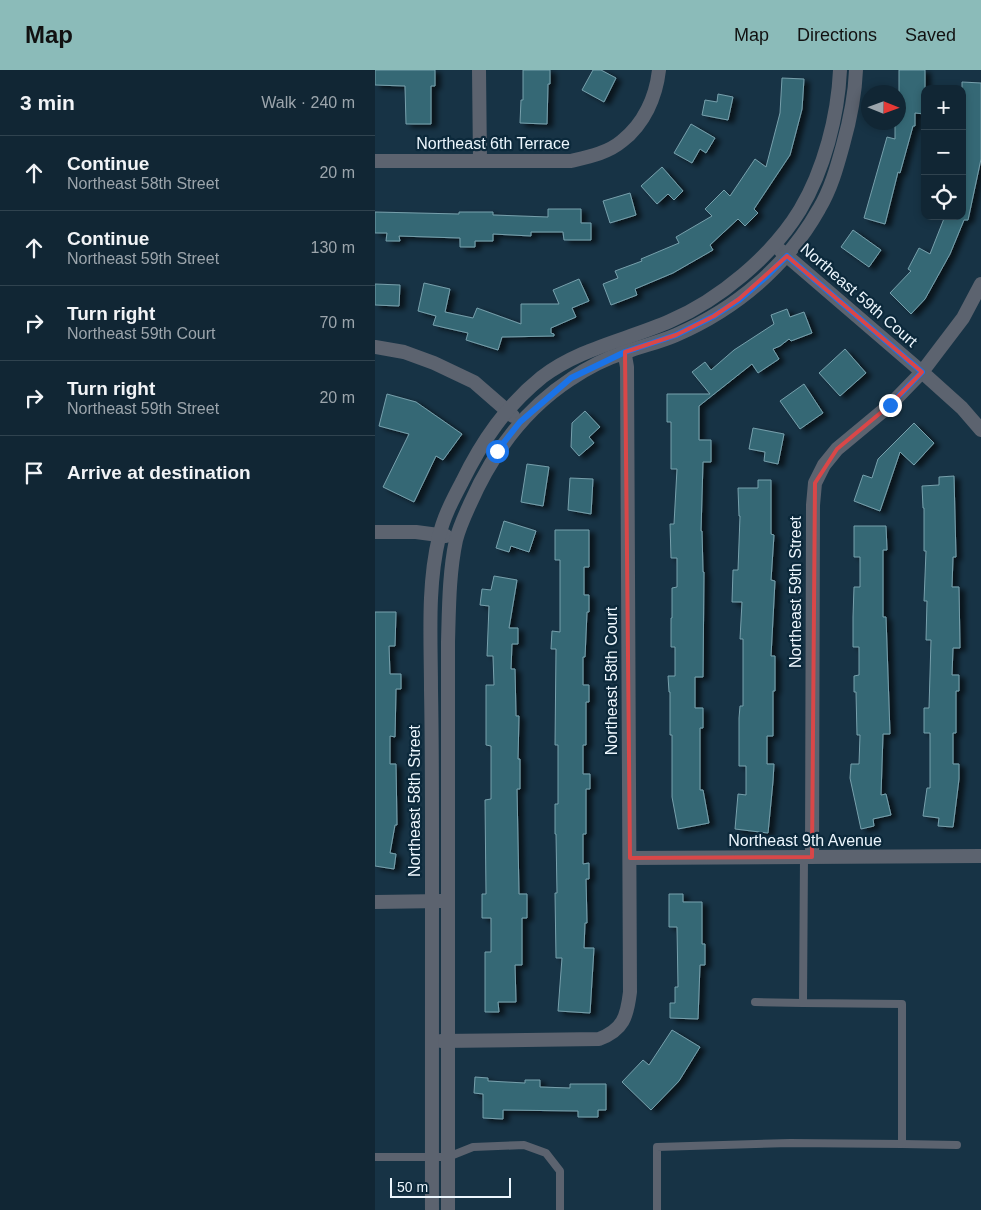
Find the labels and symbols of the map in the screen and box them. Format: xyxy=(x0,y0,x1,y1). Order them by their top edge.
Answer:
north arrow xyxy=(861,85,906,130)
street label: Northeast 6th Terrace xyxy=(416,135,570,152)
street label: Northeast 59th Court xyxy=(797,240,921,350)
route end xyxy=(879,394,902,417)
route start xyxy=(486,440,509,463)
street label: Northeast 59th Street xyxy=(787,515,804,668)
street label: Northeast 58th Court xyxy=(603,606,620,755)
street label: Northeast 58th Street xyxy=(406,724,423,877)
street label: Northeast 9th Avenue xyxy=(728,832,882,849)
scale bar xyxy=(390,1175,511,1198)

